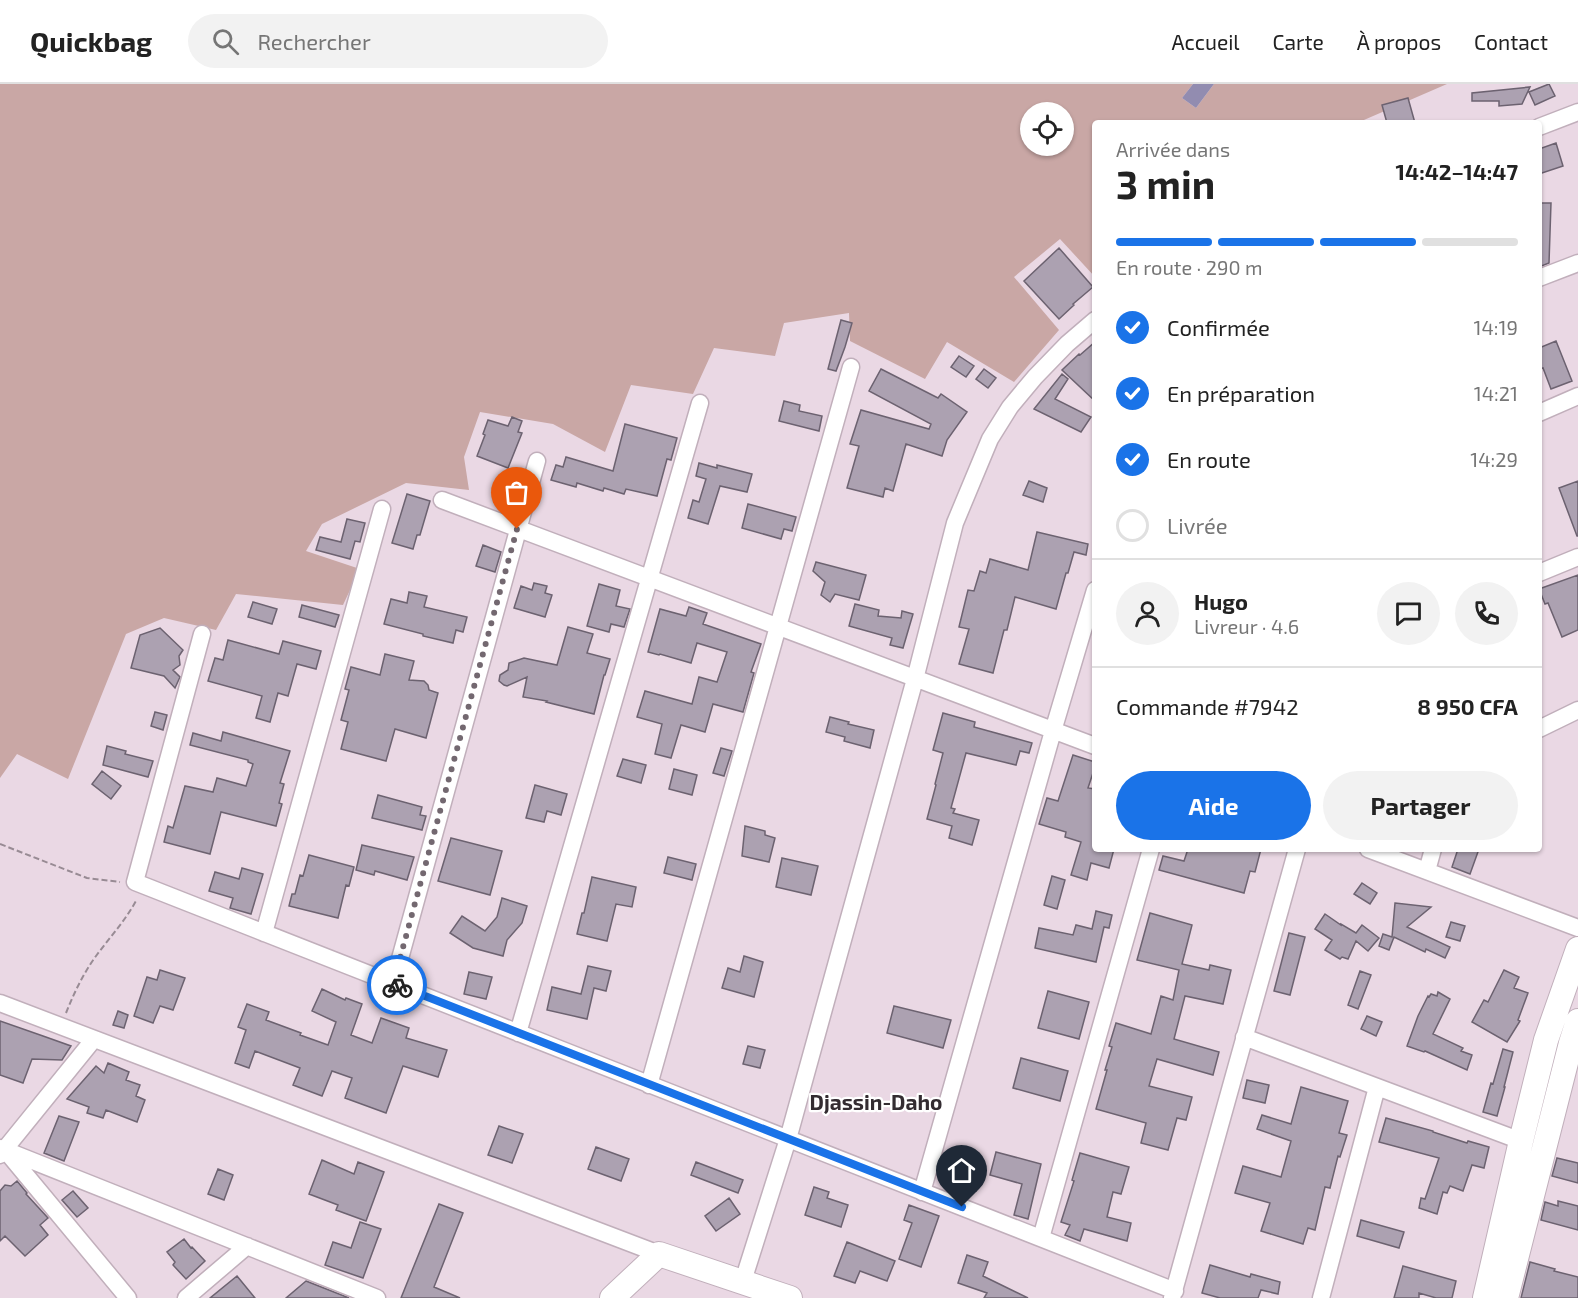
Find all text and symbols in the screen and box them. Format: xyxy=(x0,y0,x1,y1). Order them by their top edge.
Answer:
search box xyxy=(188,14,608,68)
text: Quickbag xyxy=(30,24,152,58)
icon: search xyxy=(209,25,242,58)
text: Rechercher xyxy=(257,28,371,54)
text: Accueil xyxy=(1171,29,1240,54)
text: Carte xyxy=(1273,29,1324,54)
text: À propos xyxy=(1357,29,1441,54)
text: Contact xyxy=(1474,29,1548,54)
map controls xyxy=(1020,102,1074,156)
button: locate xyxy=(1020,102,1074,156)
text: Arrivée dans xyxy=(1116,137,1230,161)
text: 14:42–14:47 xyxy=(1396,158,1518,184)
text: 3 min xyxy=(1116,160,1215,207)
text: En route · 290 m xyxy=(1116,255,1263,279)
icon: check xyxy=(1116,311,1149,344)
text: Confirmée xyxy=(1167,314,1270,340)
text: 14:19 xyxy=(1474,315,1518,339)
icon: check xyxy=(1116,377,1149,410)
text: En préparation xyxy=(1167,380,1315,406)
text: 14:21 xyxy=(1474,381,1518,405)
icon: check xyxy=(1116,443,1149,476)
text: En route xyxy=(1167,446,1251,472)
text: 14:29 xyxy=(1470,447,1518,471)
pin xyxy=(491,467,542,529)
icon: bag xyxy=(500,476,533,509)
text: Livrée xyxy=(1167,512,1228,538)
button: person xyxy=(1116,582,1179,645)
button: chat xyxy=(1377,582,1440,645)
button: phone xyxy=(1455,582,1518,645)
text: Hugo xyxy=(1194,588,1248,614)
text: Livreur · 4.6 xyxy=(1194,614,1299,638)
text: Commande #7942 xyxy=(1116,693,1299,719)
text: 8 950 CFA xyxy=(1417,693,1518,719)
button: Aide xyxy=(1116,771,1311,840)
button: Partager xyxy=(1323,771,1518,840)
courier xyxy=(367,955,427,1015)
icon: bike xyxy=(381,969,414,1002)
district label: Djassin-Daho xyxy=(810,1089,942,1114)
pin xyxy=(936,1145,987,1207)
icon: home xyxy=(945,1154,978,1187)

